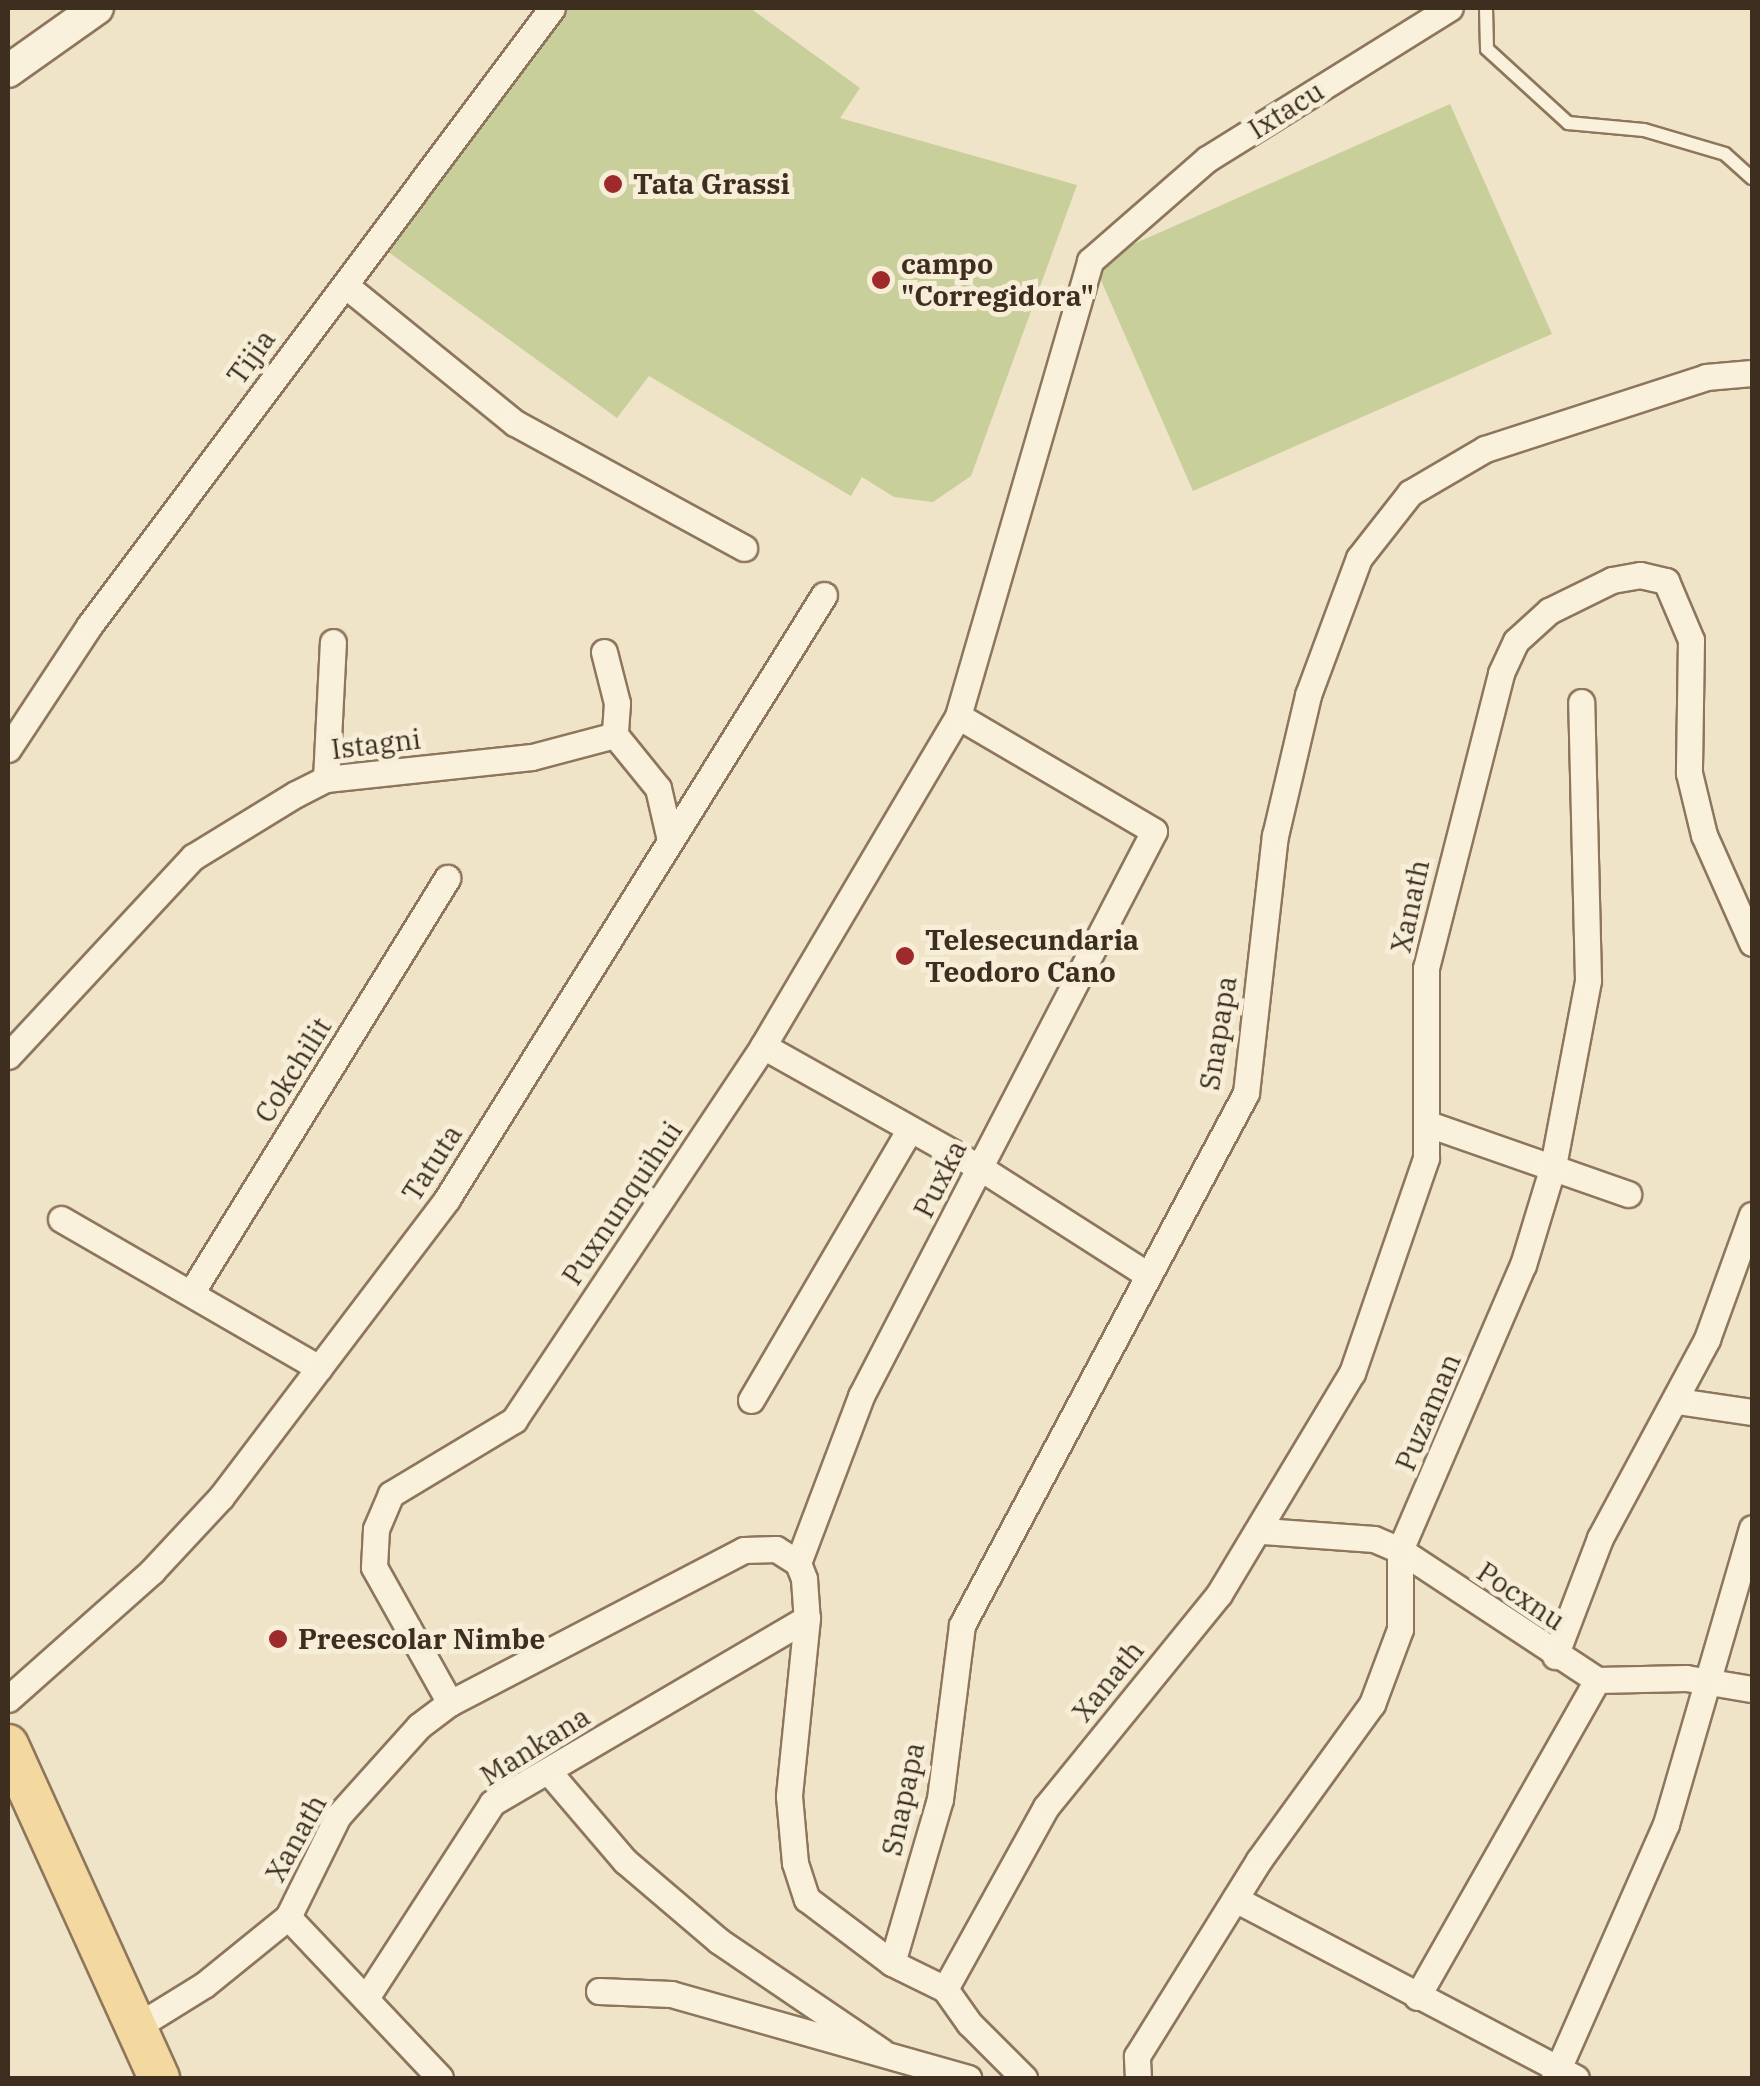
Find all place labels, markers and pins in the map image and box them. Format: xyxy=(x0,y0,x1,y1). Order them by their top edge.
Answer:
place label: Tata Grassi xyxy=(633,167,790,201)
marker: Tata Grassi xyxy=(602,173,624,195)
place label: campo "Corregidora" xyxy=(901,247,1094,313)
marker: campo "Corregidora" xyxy=(870,269,892,291)
place label: Telesecundaria Teodoro Cano xyxy=(925,923,1139,989)
marker: Telesecundaria Teodoro Cano xyxy=(894,945,916,967)
place label: Preescolar Nimbe xyxy=(298,1622,545,1656)
marker: Preescolar Nimbe xyxy=(267,1628,289,1650)

